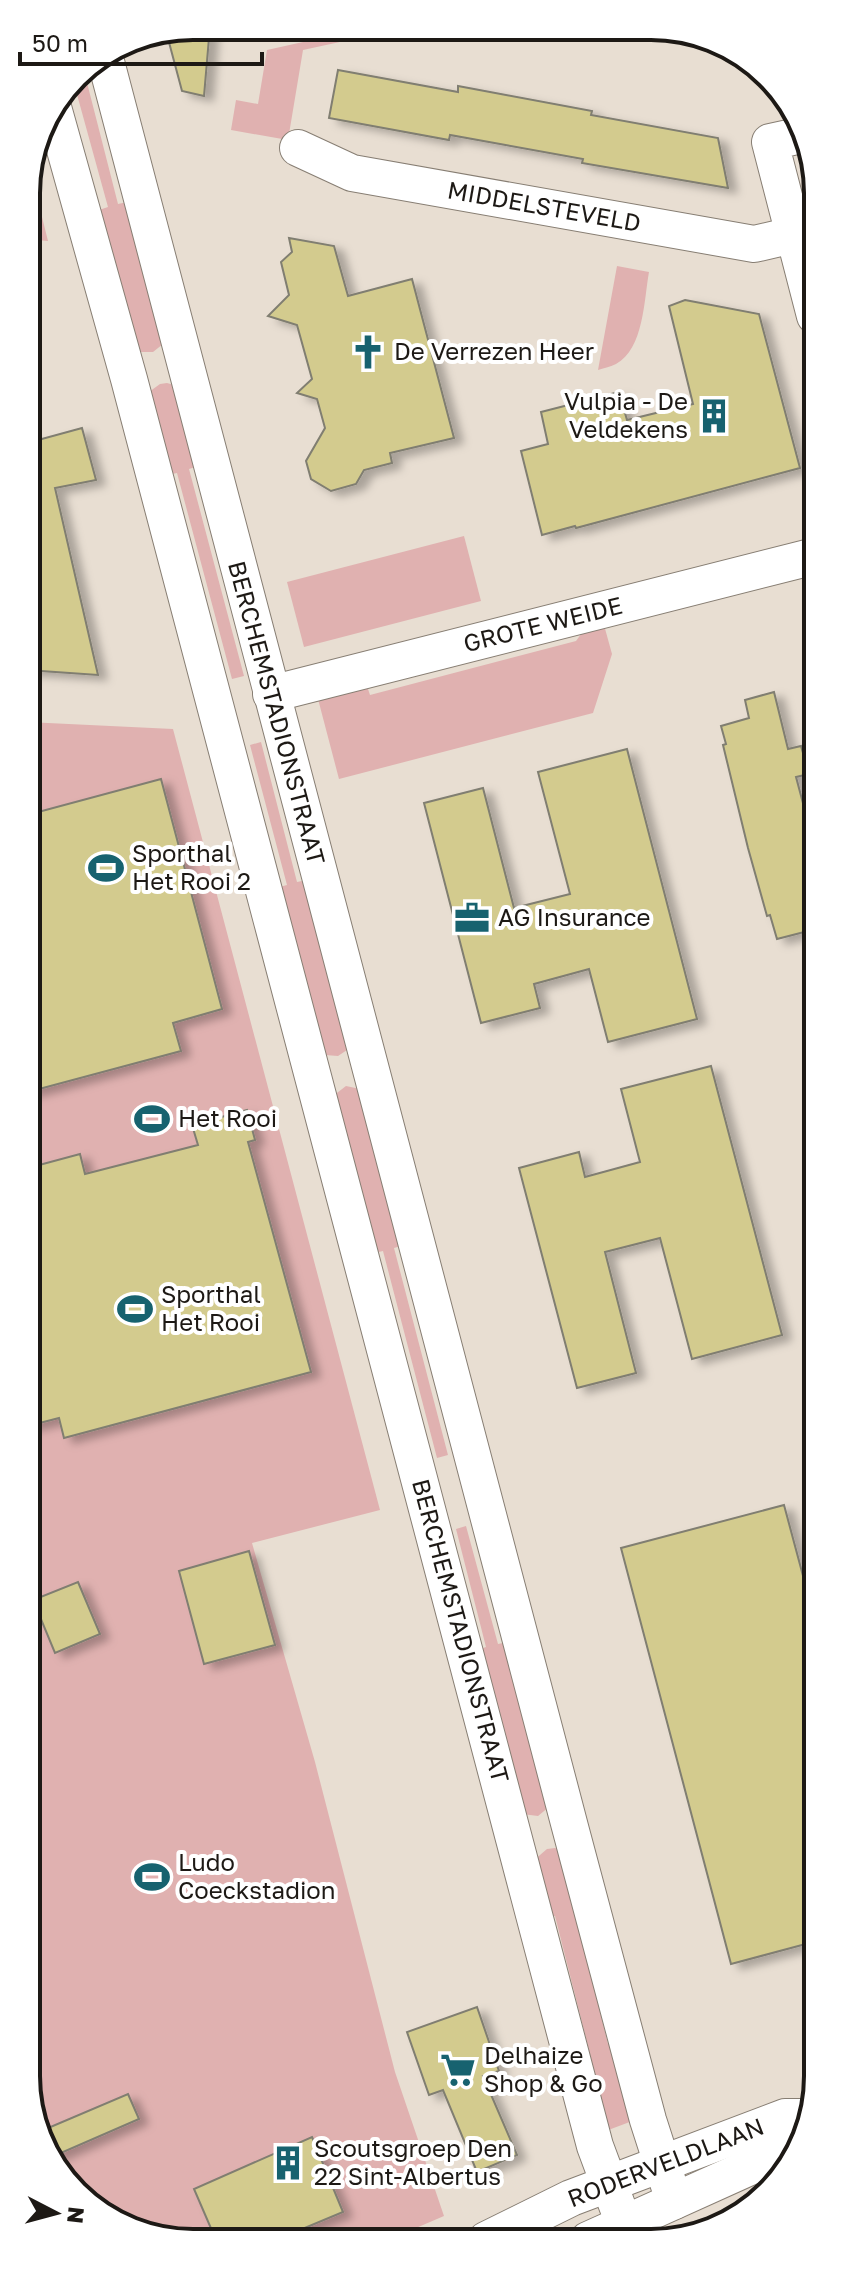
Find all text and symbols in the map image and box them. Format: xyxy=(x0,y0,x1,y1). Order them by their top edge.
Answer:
scale bar xyxy=(20,16,262,66)
text: 50 m xyxy=(32,28,88,57)
street label: MIDDELSTEVELD xyxy=(445,174,643,237)
church icon: De Verrezen Heer xyxy=(349,333,387,371)
place label: De Verrezen Heer xyxy=(394,336,594,365)
place label: Vulpia - De Veldekens xyxy=(564,386,688,443)
building icon: Vulpia - De Veldekens xyxy=(695,397,733,435)
street label: BERCHEMSTADIONSTRAAT xyxy=(223,558,332,868)
street label: GROTE WEIDE xyxy=(460,590,625,657)
place label: Sporthal Het Rooi 2 xyxy=(132,838,251,895)
sports icon: Sporthal Het Rooi 2 xyxy=(87,849,125,887)
office icon: AG Insurance xyxy=(453,899,491,937)
place label: AG Insurance xyxy=(498,902,651,931)
sports icon: Het Rooi xyxy=(133,1100,171,1138)
place label: Het Rooi xyxy=(178,1103,277,1132)
place label: Sporthal Het Rooi xyxy=(161,1279,261,1336)
sports icon: Sporthal Het Rooi xyxy=(116,1290,154,1328)
street label: BERCHEMSTADIONSTRAAT xyxy=(407,1476,516,1786)
place label: Ludo Coeckstadion xyxy=(178,1847,336,1904)
sports icon: Ludo Coeckstadion xyxy=(133,1858,171,1896)
place label: Delhaize Shop & Go xyxy=(484,2040,603,2097)
supermarket icon: Delhaize Shop & Go xyxy=(439,2051,477,2089)
street label: RODERVELDLAAN xyxy=(563,2111,768,2212)
place label: Scoutsgroep Den 22 Sint-Albertus xyxy=(314,2133,512,2190)
building icon: Scoutsgroep Den 22 Sint-Albertus xyxy=(269,2144,307,2182)
north arrow xyxy=(16,2173,96,2253)
text: N xyxy=(62,2205,91,2225)

